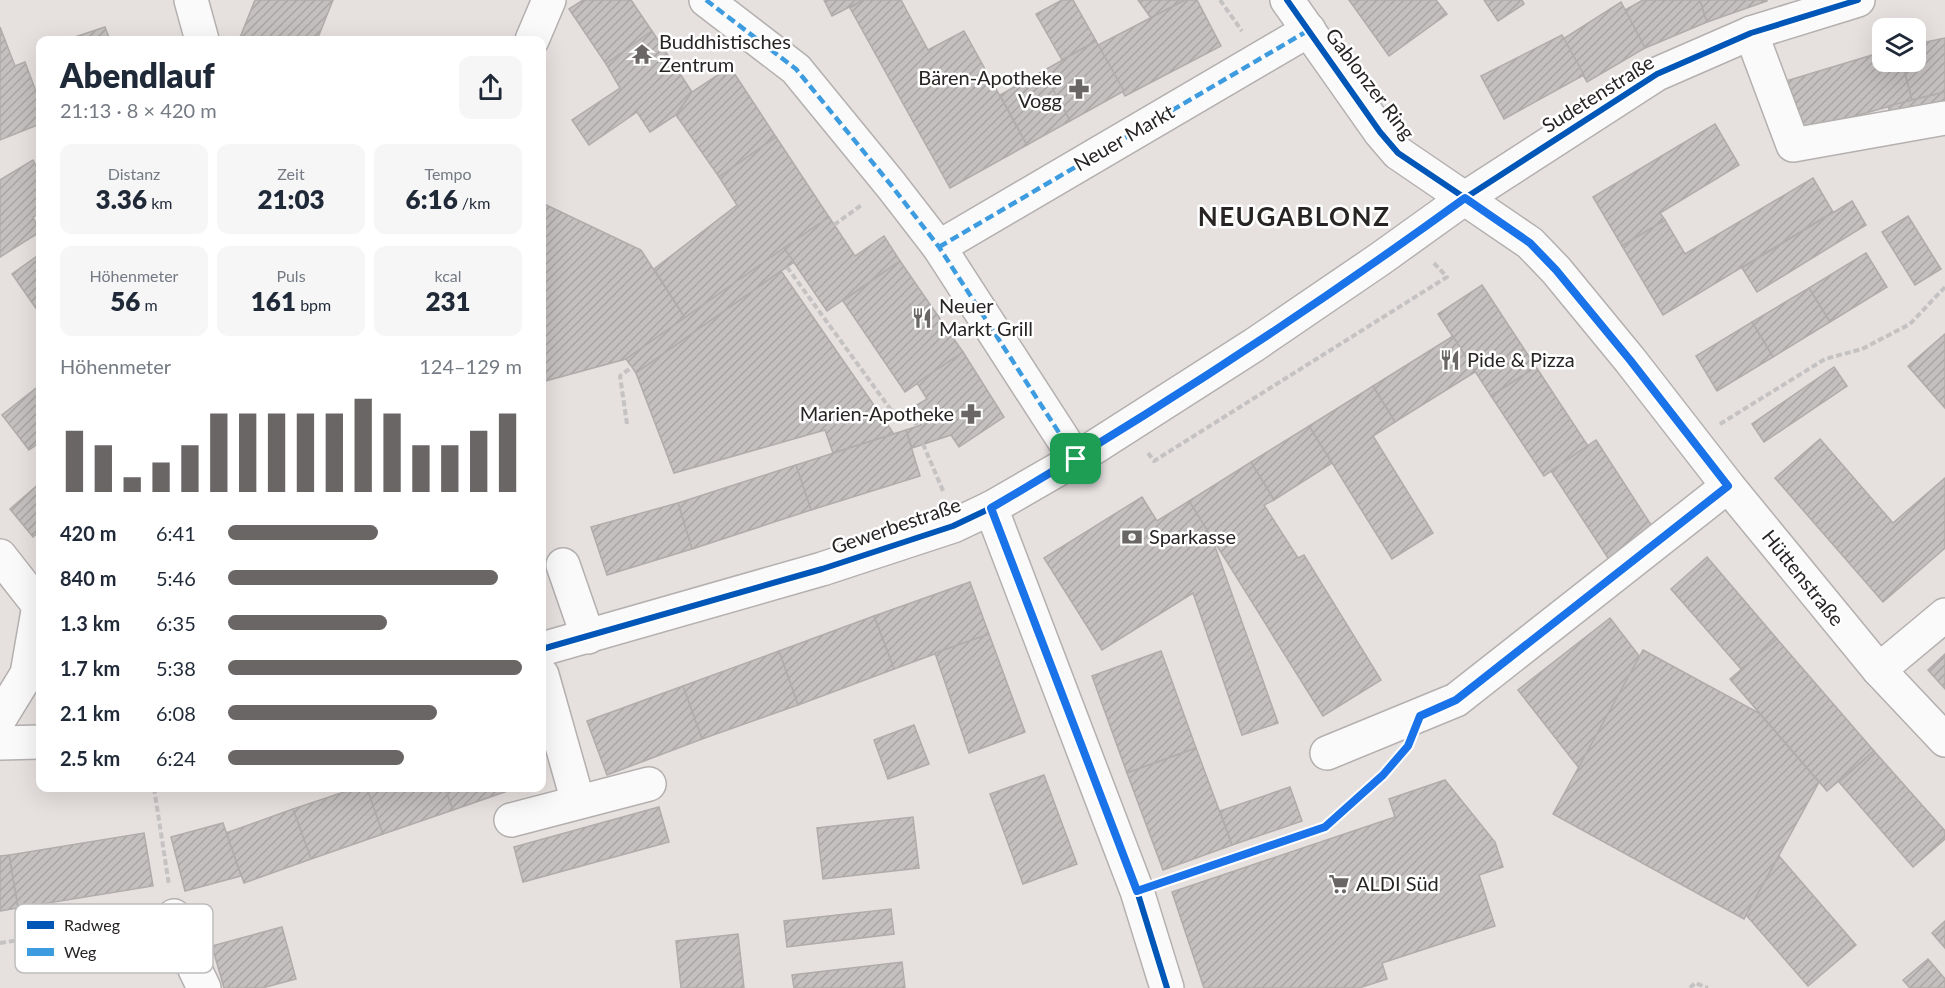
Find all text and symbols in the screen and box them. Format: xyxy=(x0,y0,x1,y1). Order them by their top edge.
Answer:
map controls xyxy=(1872,18,1926,72)
button: layers xyxy=(1872,18,1926,72)
street label: Gablonzer Ring xyxy=(1321,23,1420,144)
place label: Buddhistisches Zentrum xyxy=(659,29,791,76)
temple icon: Buddhistisches Zentrum xyxy=(630,42,654,66)
street label: Sudetenstraße xyxy=(1537,49,1658,137)
text: Abendlauf xyxy=(60,55,215,95)
button: share xyxy=(459,56,522,119)
place label: Bären-Apotheke Vogg xyxy=(918,65,1062,112)
pharmacy icon: Bären-Apotheke Vogg xyxy=(1067,77,1091,101)
text: 21:13 · 8 × 420 m xyxy=(60,98,217,122)
street label: Neuer Markt xyxy=(1069,99,1178,176)
text: Distanz xyxy=(108,164,160,183)
text: Zeit xyxy=(277,164,305,183)
text: Tempo xyxy=(424,164,472,183)
text: 3.36 xyxy=(96,183,147,215)
text: 21:03 xyxy=(257,183,325,215)
text: 6:16 xyxy=(406,183,458,215)
text: km xyxy=(147,193,172,212)
text: /km xyxy=(458,193,490,212)
district label: NEUGABLONZ xyxy=(1198,200,1390,232)
text: Höhenmeter xyxy=(90,266,178,285)
text: Puls xyxy=(276,266,306,285)
text: kcal xyxy=(434,266,462,285)
text: 56 xyxy=(110,285,140,317)
text: 161 xyxy=(251,285,296,317)
text: 231 xyxy=(425,285,471,317)
place label: Neuer Markt Grill xyxy=(939,293,1033,340)
text: m xyxy=(140,295,158,314)
text: bpm xyxy=(296,295,331,314)
restaurant icon: Neuer Markt Grill xyxy=(910,306,934,330)
place label: Pide & Pizza xyxy=(1467,347,1575,371)
restaurant icon: Pide & Pizza xyxy=(1438,348,1462,372)
text: Höhenmeter xyxy=(60,354,171,378)
text: 124–129 m xyxy=(419,354,522,378)
place label: Marien-Apotheke xyxy=(800,401,954,425)
pharmacy icon: Marien-Apotheke xyxy=(959,402,983,426)
pin xyxy=(1050,433,1101,484)
icon: arrive xyxy=(1059,442,1092,475)
street label: Gewerbestraße xyxy=(828,492,963,558)
text: 420 m xyxy=(60,521,116,545)
text: 6:41 xyxy=(156,521,196,545)
place label: Sparkasse xyxy=(1149,524,1236,548)
bank icon: Sparkasse xyxy=(1120,525,1144,549)
street label: Hüttenstraße xyxy=(1758,525,1850,630)
text: 840 m xyxy=(60,566,116,590)
text: 5:46 xyxy=(156,566,196,590)
text: 1.3 km xyxy=(60,611,120,635)
text: 6:35 xyxy=(156,611,196,635)
text: 1.7 km xyxy=(60,656,120,680)
text: 5:38 xyxy=(156,656,196,680)
text: 2.1 km xyxy=(60,701,120,725)
text: 6:08 xyxy=(156,701,196,725)
text: 2.5 km xyxy=(60,746,120,770)
text: 6:24 xyxy=(156,746,196,770)
place label: ALDI Süd xyxy=(1356,871,1439,895)
supermarket icon: ALDI Süd xyxy=(1327,872,1351,896)
legend xyxy=(15,904,213,973)
text: Radweg xyxy=(64,915,120,934)
text: Weg xyxy=(64,942,96,961)

